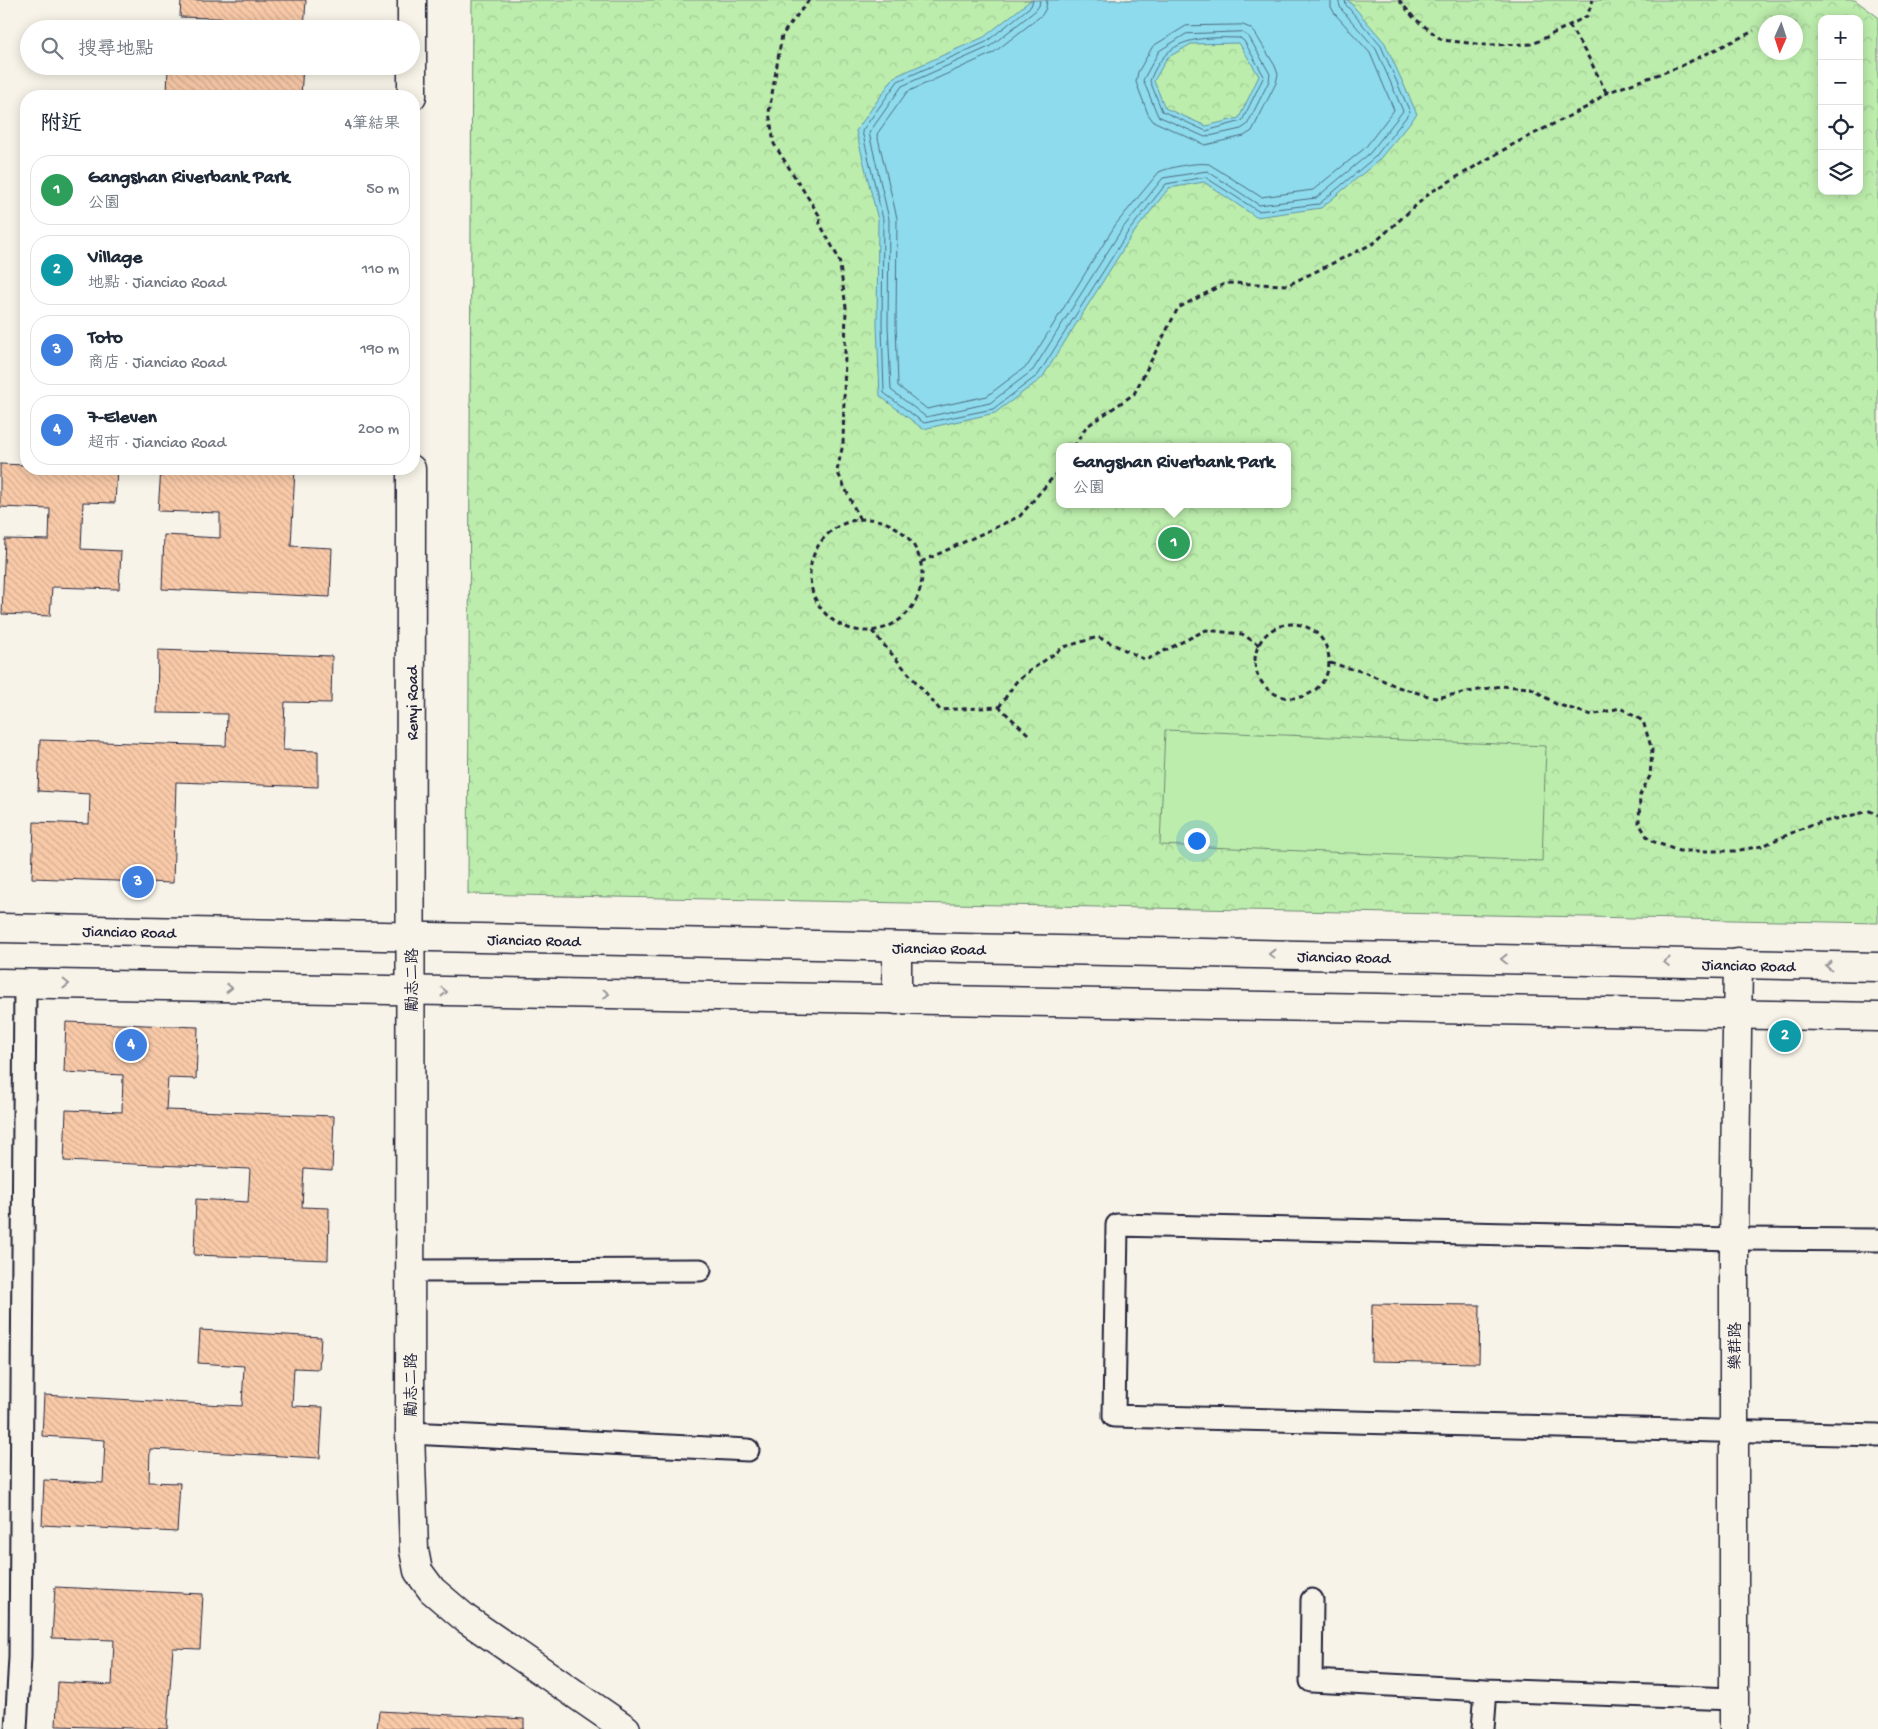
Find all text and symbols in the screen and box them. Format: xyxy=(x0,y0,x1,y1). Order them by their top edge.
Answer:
north arrow xyxy=(1758,15,1803,60)
map controls xyxy=(1818,15,1863,195)
button: + xyxy=(1818,15,1863,60)
search box xyxy=(20,20,420,75)
icon: search xyxy=(38,34,66,62)
text: 搜尋地點 xyxy=(78,39,154,62)
button: − xyxy=(1818,60,1863,105)
button: locate xyxy=(1818,105,1863,150)
text: 附近 xyxy=(40,113,82,138)
text: 4筆結果 xyxy=(344,116,400,135)
button: layers xyxy=(1818,150,1863,195)
text: Gangshan Riverbank Park xyxy=(88,167,289,190)
text: 1 xyxy=(54,181,60,200)
text: 50 m xyxy=(366,181,399,200)
text: 公園 xyxy=(88,195,120,214)
text: Village xyxy=(88,247,142,270)
text: 2 xyxy=(53,261,61,280)
text: 110 m xyxy=(362,261,399,280)
text: 地點 · Jianciao Road xyxy=(88,275,226,294)
text: Toto xyxy=(88,327,123,350)
text: 3 xyxy=(53,341,61,360)
text: 190 m xyxy=(360,341,399,360)
text: 商店 · Jianciao Road xyxy=(88,355,226,374)
text: 7-Eleven xyxy=(88,407,157,430)
text: 4 xyxy=(53,421,61,440)
text: 200 m xyxy=(358,421,399,440)
text: 超市 · Jianciao Road xyxy=(88,435,226,454)
popup xyxy=(1056,443,1291,508)
text: Gangshan Riverbank Park xyxy=(1073,452,1274,475)
text: 公園 xyxy=(1073,480,1105,499)
pin: 1 xyxy=(1158,524,1190,562)
street label: Renyi Road xyxy=(405,664,424,740)
your location xyxy=(1184,828,1210,854)
pin: 3 xyxy=(122,863,154,901)
street label: Jianciao Road xyxy=(82,924,177,945)
street label: Jianciao Road xyxy=(487,932,582,953)
street label: Jianciao Road xyxy=(892,941,987,961)
street label: 勵志二路 xyxy=(403,948,424,1012)
one-way arrow xyxy=(1268,949,1276,959)
street label: Jianciao Road xyxy=(1297,949,1392,970)
one-way arrow xyxy=(1500,953,1508,964)
one-way arrow xyxy=(1663,957,1670,967)
street label: Jianciao Road xyxy=(1702,957,1797,978)
one-way arrow xyxy=(1825,960,1833,971)
one-way arrow xyxy=(62,979,70,990)
one-way arrow xyxy=(225,982,233,993)
one-way arrow xyxy=(440,987,448,997)
one-way arrow xyxy=(602,989,610,1000)
pin: 2 xyxy=(1769,1017,1801,1055)
pin: 4 xyxy=(115,1026,147,1064)
street label: 樂群路 xyxy=(1726,1322,1747,1370)
street label: 勵志二路 xyxy=(402,1353,423,1417)

